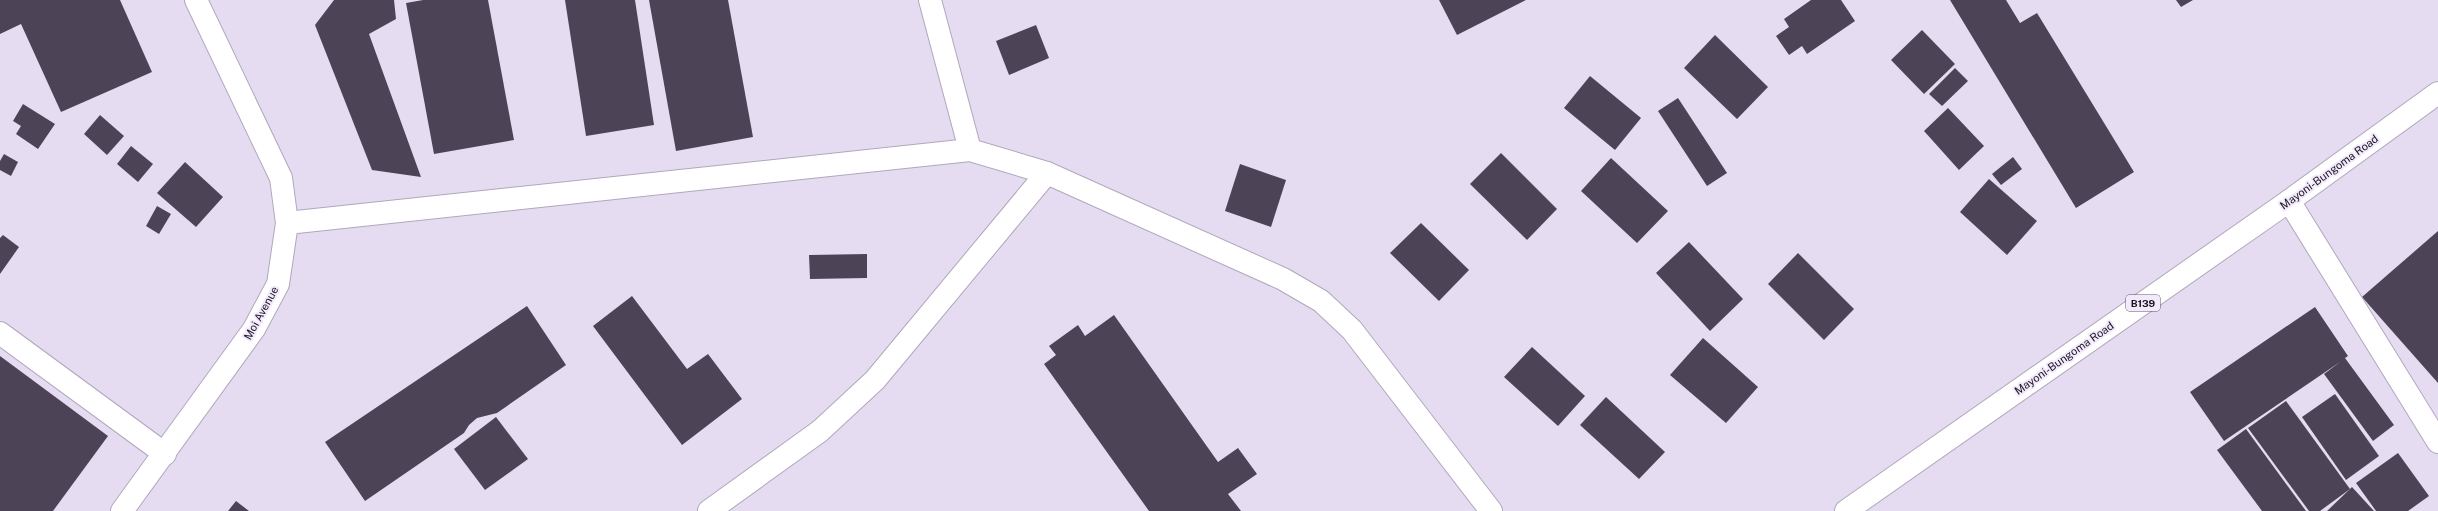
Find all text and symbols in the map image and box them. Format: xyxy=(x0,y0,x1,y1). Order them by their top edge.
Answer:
street label: Mayoni-Bungoma Road xyxy=(2278,132,2380,212)
street label: Moi Avenue xyxy=(241,284,281,342)
road number: B139 xyxy=(2126,295,2160,311)
street label: Mayoni-Bungoma Road xyxy=(2012,319,2116,397)

